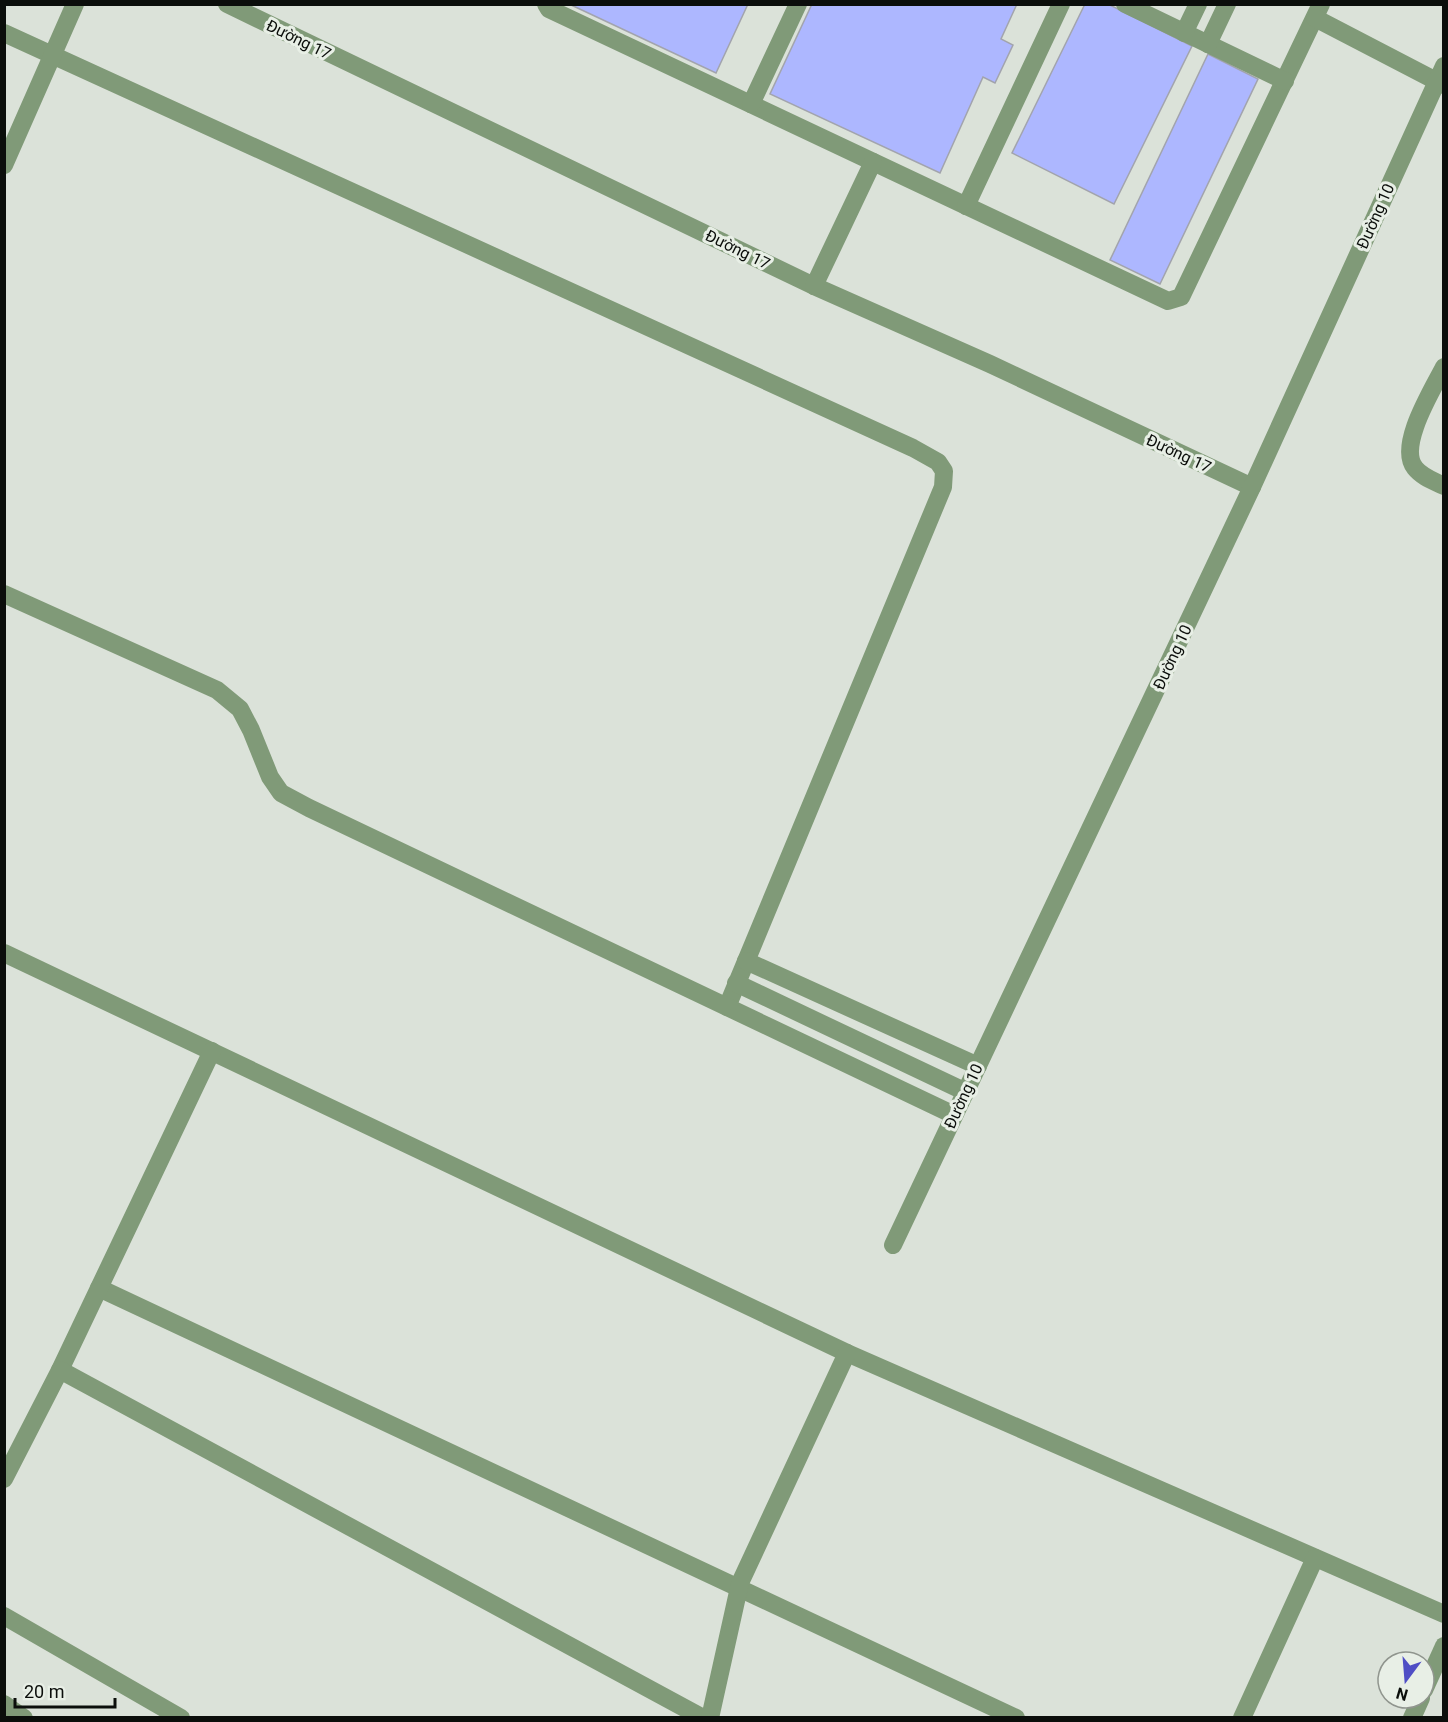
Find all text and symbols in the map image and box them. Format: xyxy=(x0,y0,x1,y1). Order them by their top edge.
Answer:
street label: Đường 17 xyxy=(263,16,334,63)
street label: Đường 10 xyxy=(1353,181,1398,252)
street label: Đường 17 xyxy=(702,226,773,273)
street label: Đường 17 xyxy=(1143,430,1214,477)
street label: Đường 10 xyxy=(1149,622,1196,693)
street label: Đường 10 xyxy=(940,1061,987,1132)
north arrow xyxy=(1376,1650,1436,1710)
scale bar xyxy=(15,1671,116,1709)
text: 20 m xyxy=(24,1681,64,1702)
text: N xyxy=(1394,1683,1410,1705)

